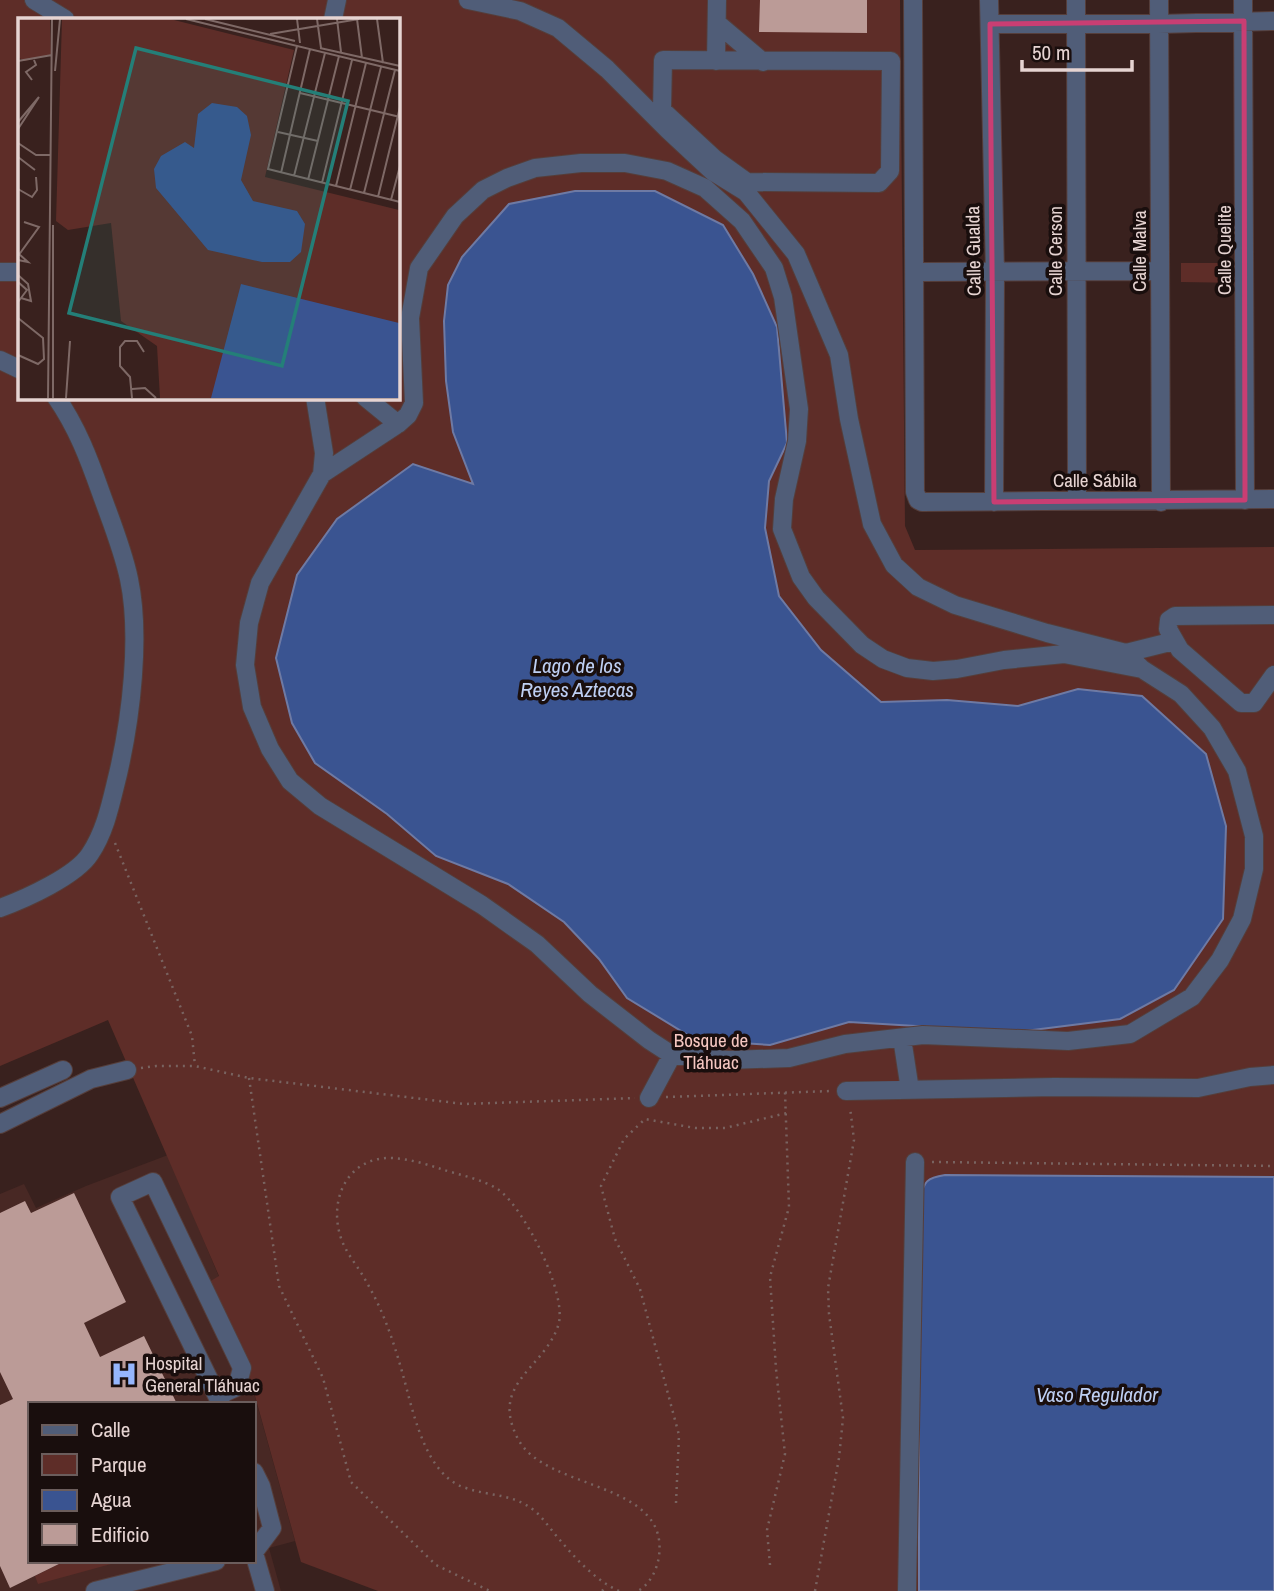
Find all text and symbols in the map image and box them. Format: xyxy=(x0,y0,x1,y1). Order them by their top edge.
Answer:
inset map xyxy=(18,18,399,399)
scale bar xyxy=(1022,28,1132,72)
text: 50 m xyxy=(1032,38,1070,67)
street label: Calle Gualda xyxy=(959,205,987,296)
street label: Calle Quelite xyxy=(1211,205,1237,295)
street label: Calle Cerson xyxy=(1042,206,1068,296)
street label: Calle Malva xyxy=(1126,210,1152,292)
street label: Calle Sábila xyxy=(1053,467,1137,493)
water label: Lago de los Reyes Aztecas xyxy=(520,651,634,704)
park label: Bosque de Tláhuac xyxy=(674,1027,748,1075)
place label: Hospital General Tláhuac xyxy=(145,1350,260,1398)
hospital icon: Hospital General Tláhuac xyxy=(109,1359,139,1389)
water label: Vaso Regulador xyxy=(1036,1380,1159,1409)
legend xyxy=(28,1402,256,1563)
text: Calle xyxy=(91,1415,130,1444)
text: Parque xyxy=(91,1450,147,1479)
text: Agua xyxy=(90,1485,132,1514)
text: Edificio xyxy=(91,1520,149,1549)

